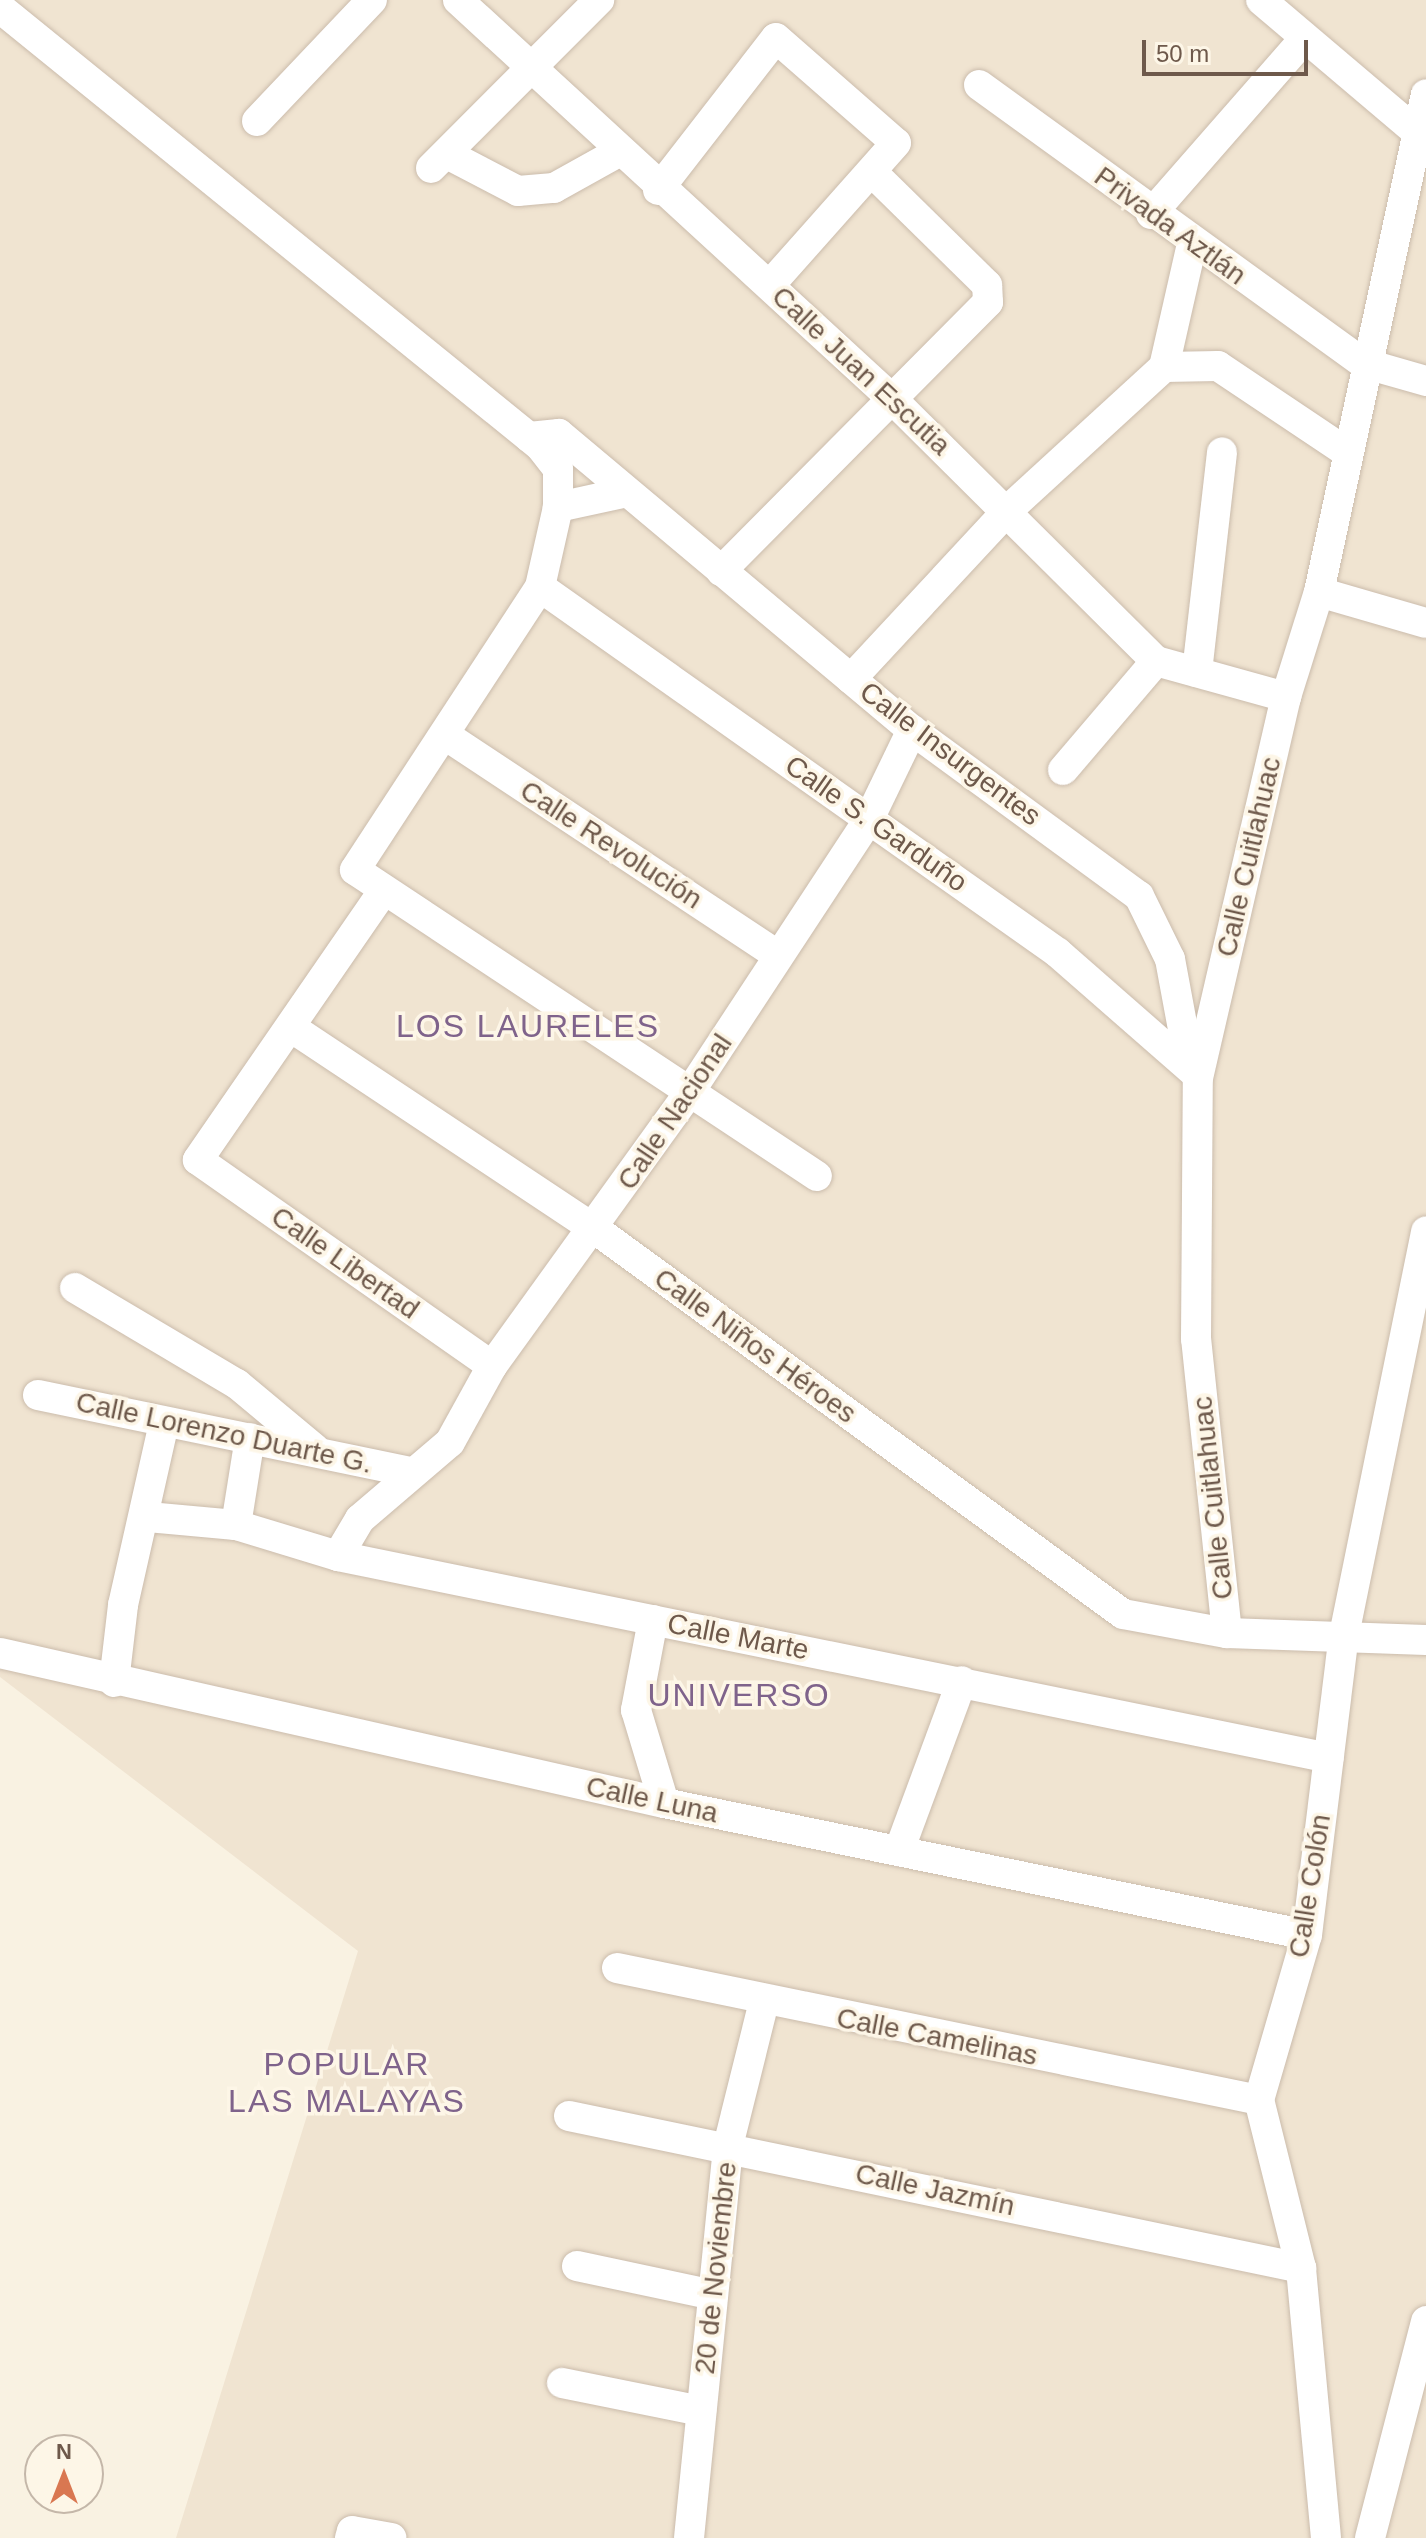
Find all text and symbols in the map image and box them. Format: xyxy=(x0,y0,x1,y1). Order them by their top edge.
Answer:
scale bar xyxy=(1146,24,1312,74)
text: 50 m xyxy=(1156,40,1209,67)
street label: Privada Aztlán xyxy=(1087,159,1253,293)
street label: Calle Juan Escutia xyxy=(765,280,957,462)
street label: Calle Insurgentes xyxy=(853,675,1047,833)
street label: Calle S. Garduño xyxy=(778,749,974,899)
street label: Calle Cuitlahuac xyxy=(1210,754,1288,960)
street label: Calle Revolución xyxy=(514,774,708,916)
district label: LOS LAURELES xyxy=(396,1007,660,1045)
street label: Calle Nacional xyxy=(611,1028,739,1196)
street label: Calle Libertad xyxy=(265,1200,425,1326)
street label: Calle Niños Héroes xyxy=(648,1262,862,1430)
street label: Calle Lorenzo Duarte G. xyxy=(73,1385,375,1481)
street label: Calle Cuitlahuac xyxy=(1186,1395,1240,1601)
street label: Calle Marte xyxy=(665,1607,811,1667)
district label: UNIVERSO xyxy=(647,1676,831,1714)
street label: Calle Luna xyxy=(583,1770,721,1830)
street label: Calle Colón xyxy=(1282,1812,1338,1960)
street label: Calle Camelinas xyxy=(834,2001,1040,2073)
district label: POPULAR LAS MALAYAS xyxy=(228,2046,466,2121)
street label: Calle Jazmín xyxy=(852,2157,1018,2223)
street label: 20 de Noviembre xyxy=(688,2160,744,2376)
north arrow xyxy=(24,2434,104,2514)
text: N xyxy=(56,2439,72,2464)

